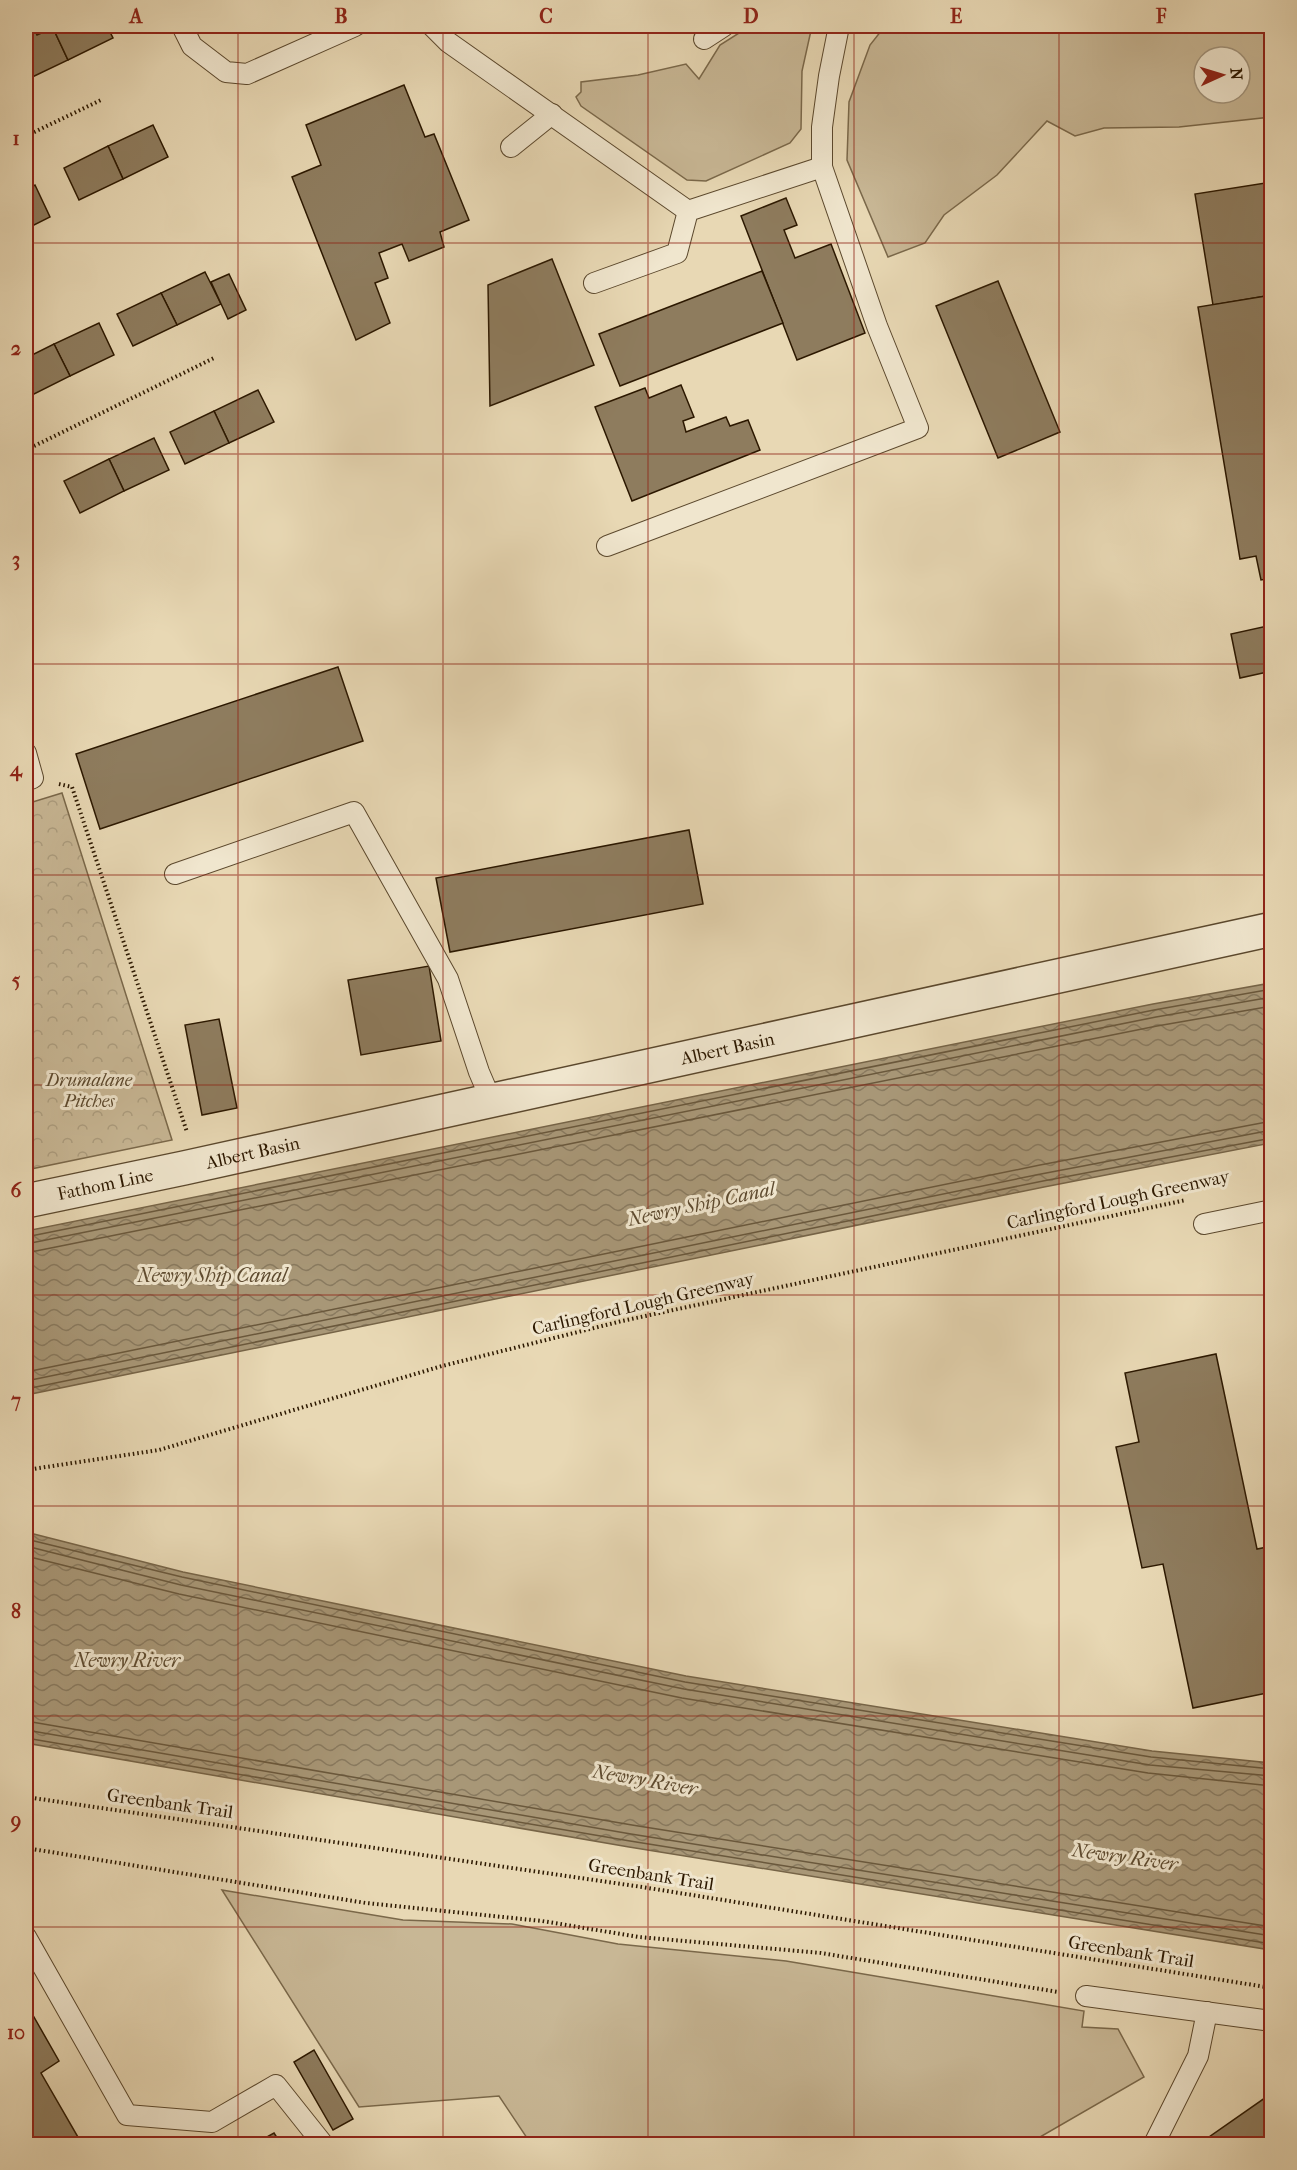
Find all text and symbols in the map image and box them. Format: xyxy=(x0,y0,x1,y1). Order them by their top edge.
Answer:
text: A xyxy=(128,5,144,28)
text: B xyxy=(334,5,348,28)
text: C xyxy=(539,5,553,28)
text: D xyxy=(743,5,759,28)
text: E xyxy=(950,5,962,28)
text: F xyxy=(1155,5,1167,28)
north arrow xyxy=(1192,45,1252,105)
text: N xyxy=(1227,67,1246,82)
text: 1 xyxy=(12,127,20,150)
text: 2 xyxy=(11,337,21,360)
text: 3 xyxy=(12,548,20,571)
text: 4 xyxy=(9,758,23,782)
text: 5 xyxy=(12,969,21,992)
street label: Albert Basin xyxy=(678,1028,777,1069)
park label: Drumalane Pitches xyxy=(45,1070,133,1112)
street label: Albert Basin xyxy=(203,1132,302,1174)
street label: Fathom Line xyxy=(55,1164,155,1205)
street label: Carlingford Lough Greenway xyxy=(1005,1166,1233,1234)
water label: Newry Ship Canal xyxy=(624,1177,779,1231)
text: 6 xyxy=(11,1179,23,1202)
water label: Newry Ship Canal xyxy=(136,1264,289,1287)
street label: Carlingford Lough Greenway xyxy=(530,1268,757,1340)
text: 7 xyxy=(10,1389,21,1412)
text: 8 xyxy=(11,1600,21,1623)
water label: Newry River xyxy=(73,1649,182,1672)
water label: Newry River xyxy=(590,1759,701,1801)
street label: Greenbank Trail xyxy=(106,1785,234,1823)
text: 9 xyxy=(10,1810,21,1833)
water label: Newry River xyxy=(1070,1838,1181,1876)
street label: Greenbank Trail xyxy=(587,1855,715,1895)
street label: Greenbank Trail xyxy=(1067,1932,1195,1972)
text: 10 xyxy=(7,2021,25,2044)

